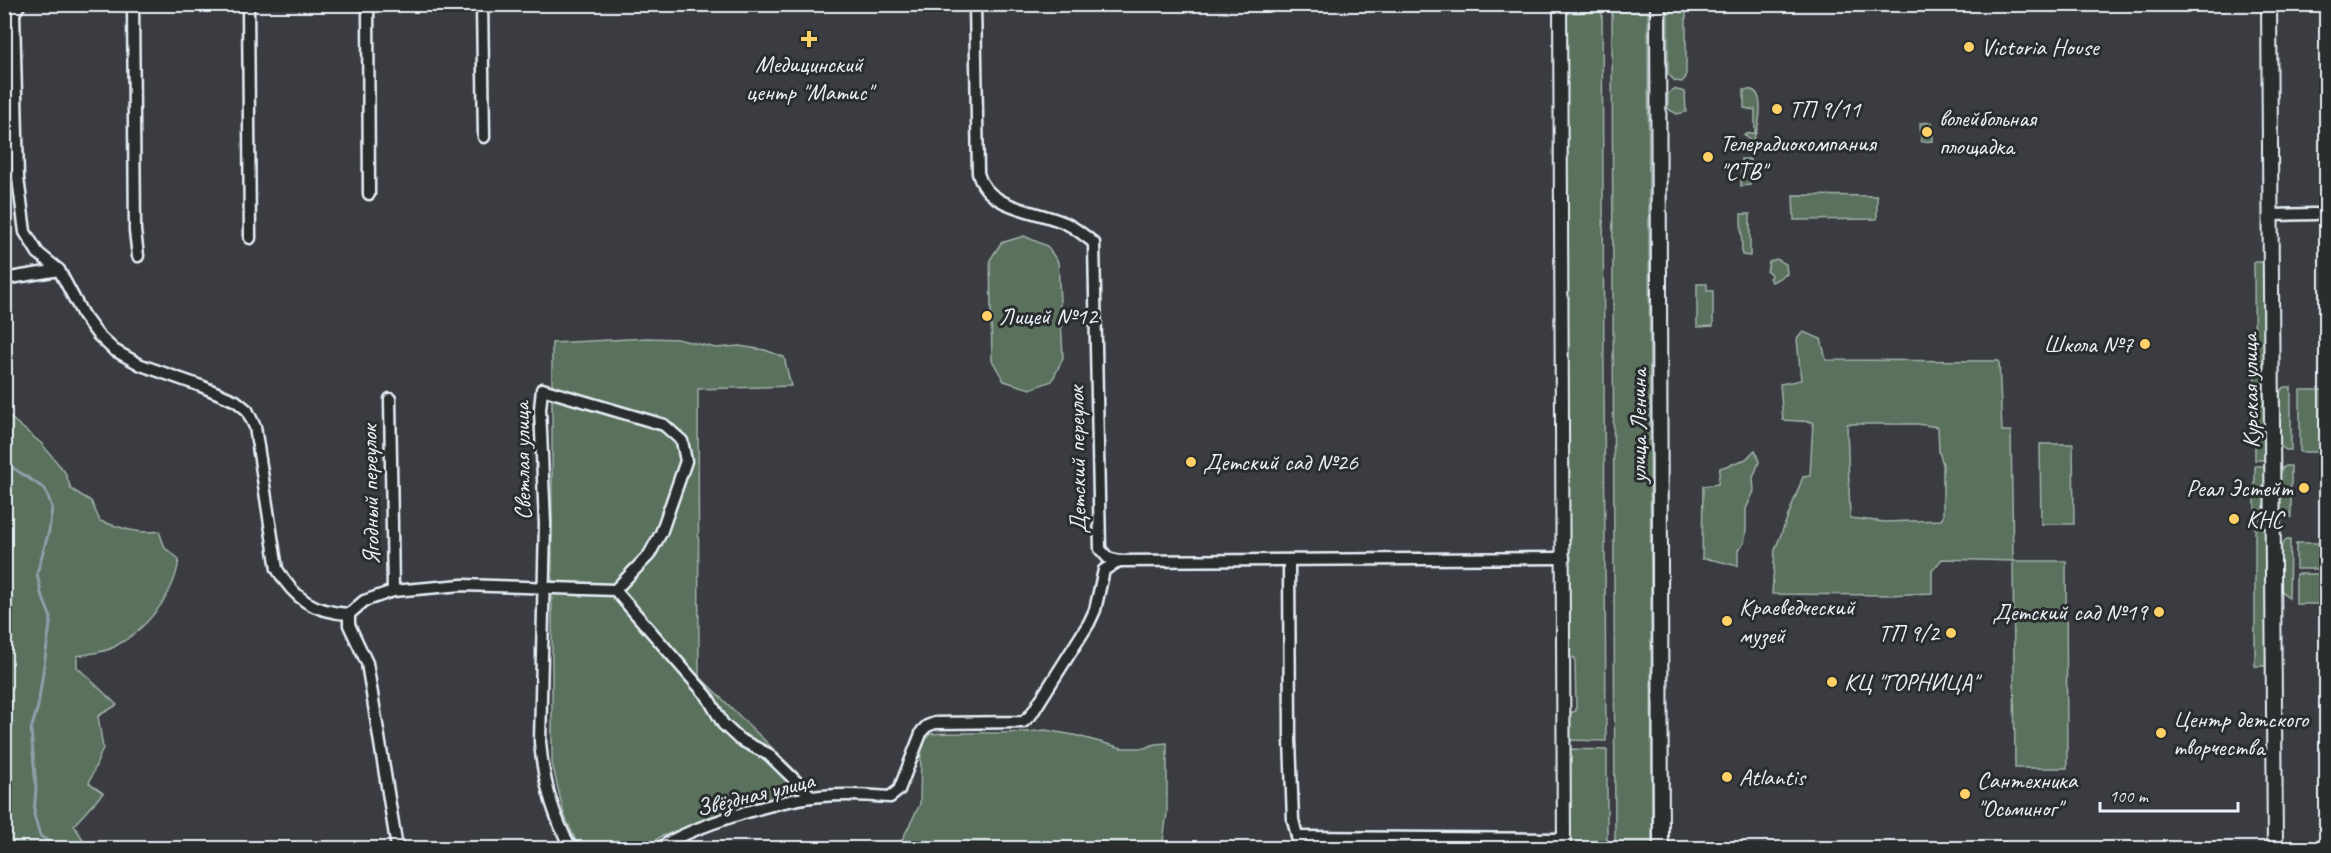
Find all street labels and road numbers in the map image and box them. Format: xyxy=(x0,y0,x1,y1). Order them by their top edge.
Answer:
street label: Курская улица xyxy=(2234,331,2266,449)
street label: улица Ленина xyxy=(1623,367,1653,485)
street label: Детский переулок xyxy=(1061,384,1093,534)
street label: Светлая улица xyxy=(506,400,538,520)
street label: Ягодный переулок xyxy=(354,422,386,565)
street label: Звёздная улица xyxy=(693,765,819,824)

